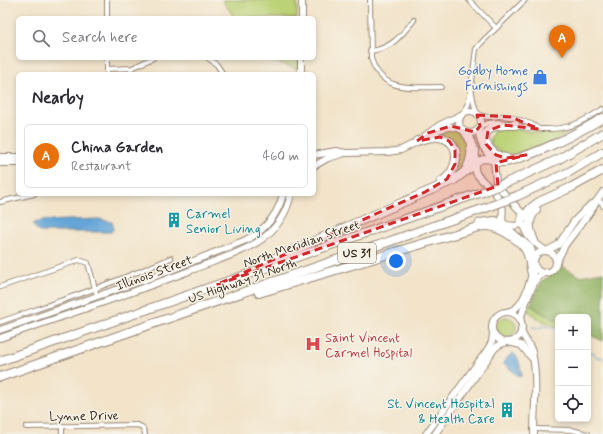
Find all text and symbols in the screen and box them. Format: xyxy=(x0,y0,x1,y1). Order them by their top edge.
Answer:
search box xyxy=(16,16,316,60)
pin: A xyxy=(549,25,575,58)
icon: search xyxy=(30,27,52,49)
text: Search here xyxy=(62,28,138,48)
place label: Godby Home Furnishings xyxy=(458,63,528,97)
shop icon: Godby Home Furnishings xyxy=(531,68,549,86)
text: Nearby xyxy=(32,87,84,109)
text: China Garden xyxy=(71,138,163,158)
text: A xyxy=(42,148,50,165)
text: 460 m xyxy=(263,148,299,165)
text: Restaurant xyxy=(71,158,131,175)
place label: Carmel Senior Living xyxy=(186,206,261,238)
building icon: Carmel Senior Living xyxy=(165,211,183,229)
street label: North Meridian Street xyxy=(241,216,362,272)
road number: US 31 xyxy=(338,243,376,263)
your location xyxy=(386,251,406,271)
street label: Illinois Street xyxy=(114,252,195,295)
street label: US Highway 31 North xyxy=(186,255,299,309)
map controls xyxy=(555,314,591,422)
button: + xyxy=(555,314,591,350)
place label: Saint Vincent Carmel Hospital xyxy=(325,330,412,362)
hospital icon: Saint Vincent Carmel Hospital xyxy=(304,335,322,353)
button: − xyxy=(555,350,591,386)
button: locate xyxy=(555,386,591,422)
place label: St. Vincent Hospital & Health Care xyxy=(387,396,495,428)
building icon: St. Vincent Hospital & Health Care xyxy=(498,401,516,419)
street label: Lynne Drive xyxy=(49,407,119,426)

